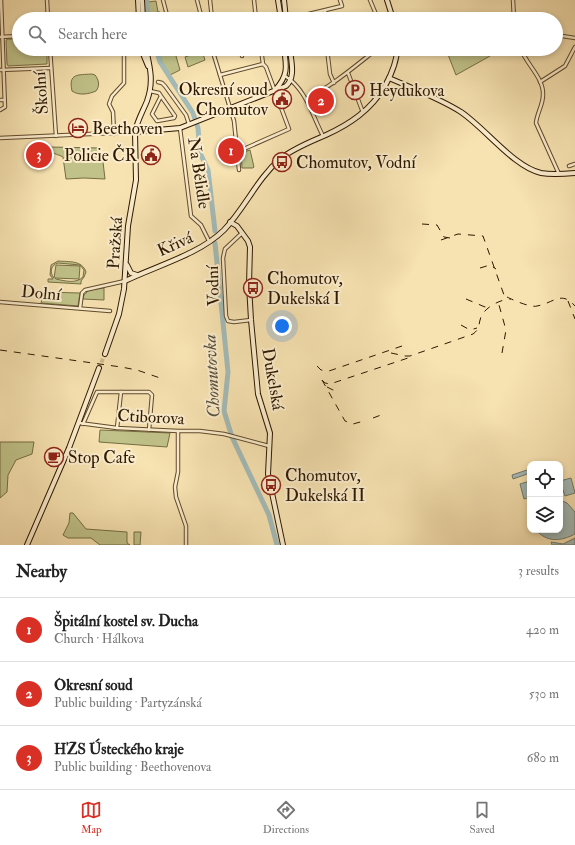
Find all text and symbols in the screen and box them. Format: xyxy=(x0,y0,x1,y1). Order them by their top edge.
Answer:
search box xyxy=(12,12,563,56)
icon: search xyxy=(26,23,48,45)
text: Search here xyxy=(58,25,127,44)
street label: Školní xyxy=(27,69,53,115)
place label: Okresní soud Chomutov xyxy=(179,79,269,120)
parking icon: Heydukova xyxy=(344,79,366,101)
place label: Heydukova xyxy=(369,80,445,102)
pin: 2 xyxy=(308,86,334,116)
public building icon: Okresní soud Chomutov xyxy=(271,88,293,110)
hotel icon: Beethoven xyxy=(67,117,89,139)
place label: Beethoven xyxy=(92,118,163,139)
street label: Na Bělidle xyxy=(183,136,215,210)
pin: 1 xyxy=(218,136,244,166)
pin: 3 xyxy=(26,140,52,170)
place label: Policie ČR xyxy=(64,144,138,166)
public building icon: Policie ČR xyxy=(140,144,162,166)
bus stop icon: Chomutov, Vodní xyxy=(271,151,293,173)
place label: Chomutov, Vodní xyxy=(296,152,417,173)
street label: Pražská xyxy=(103,215,127,270)
street label: Křivá xyxy=(154,226,197,261)
street label: Vodní xyxy=(202,264,224,307)
place label: Chomutov, Dukelská I xyxy=(267,268,343,309)
bus stop icon: Chomutov, Dukelská I xyxy=(242,277,264,299)
street label: Dolní xyxy=(20,281,63,305)
your location xyxy=(272,316,292,336)
water label: Chomutovka xyxy=(198,334,226,418)
street label: Dukelská xyxy=(257,346,289,413)
street label: Ctiborova xyxy=(117,405,186,429)
cafe icon: Stop Cafe xyxy=(43,446,65,468)
place label: Stop Cafe xyxy=(68,447,135,469)
map controls xyxy=(527,461,563,533)
button: locate xyxy=(527,461,563,497)
place label: Chomutov, Dukelská II xyxy=(285,465,365,506)
bus stop icon: Chomutov, Dukelská II xyxy=(260,474,282,496)
button: layers xyxy=(527,497,563,533)
text: Nearby xyxy=(16,561,67,582)
text: 3 results xyxy=(518,563,559,579)
text: Špitální kostel sv. Ducha xyxy=(54,612,198,631)
text: 1 xyxy=(27,622,31,638)
text: 420 m xyxy=(526,622,559,638)
text: Church · Hálkova xyxy=(54,631,144,647)
text: Okresní soud xyxy=(54,676,133,695)
text: 2 xyxy=(26,686,32,702)
text: 530 m xyxy=(529,686,559,702)
text: Public building · Partyzánská xyxy=(54,695,202,711)
text: HZS Ústeckého kraje xyxy=(54,740,184,759)
text: 3 xyxy=(27,750,32,766)
text: 680 m xyxy=(527,750,559,766)
text: Public building · Beethovenova xyxy=(54,759,211,775)
tab: Map xyxy=(80,799,102,836)
tab: Directions xyxy=(263,799,309,836)
tab: Saved xyxy=(470,799,495,836)

